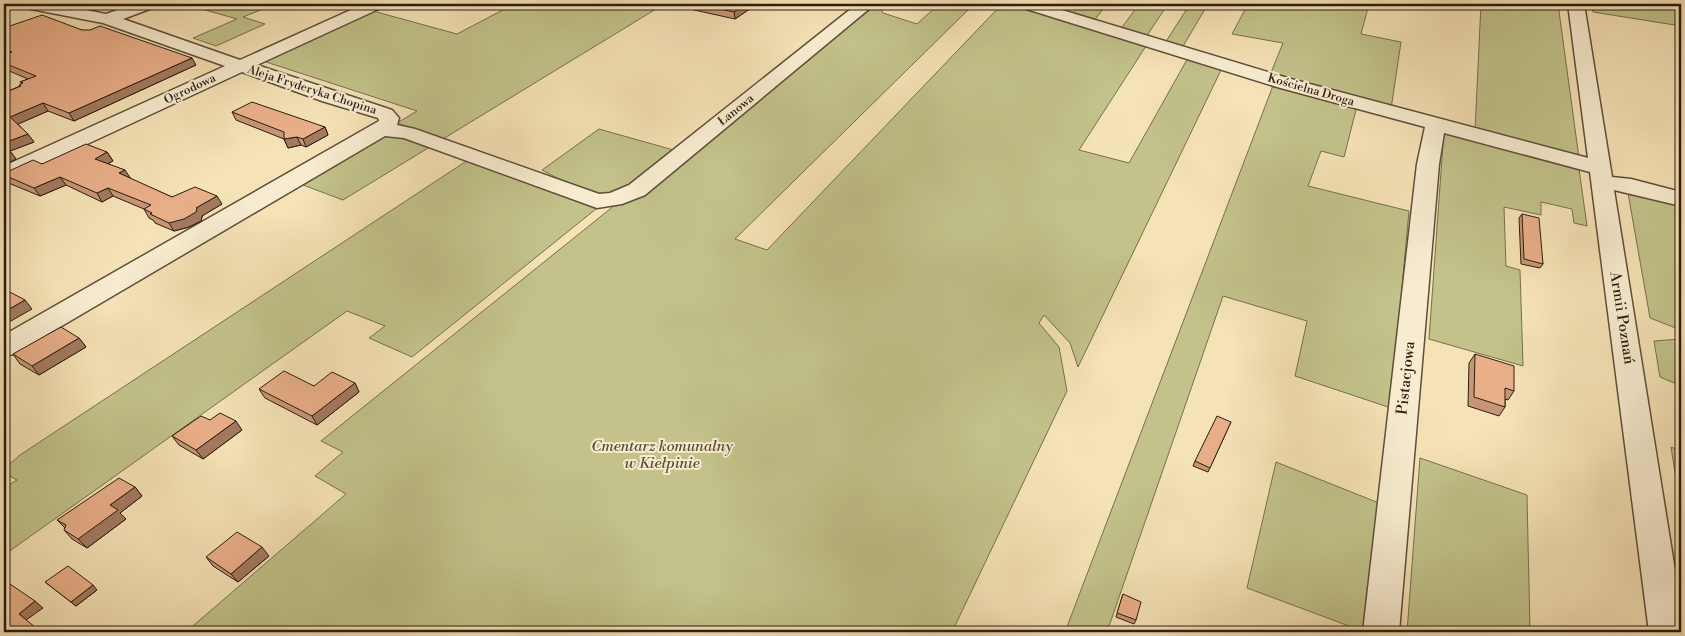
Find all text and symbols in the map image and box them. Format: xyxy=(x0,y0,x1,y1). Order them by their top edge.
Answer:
street label: Aleja Fryderyka Chopina xyxy=(244,62,379,118)
street label: Ogrodowa xyxy=(162,70,219,108)
street label: Kościelna Droga xyxy=(1266,70,1357,110)
street label: Łanowa xyxy=(715,90,758,129)
street label: Armii Poznań xyxy=(1605,269,1639,366)
street label: Pistacjowa xyxy=(1393,340,1419,416)
park label: Cmentarz komunalny w Kiełpinie xyxy=(591,437,734,473)

